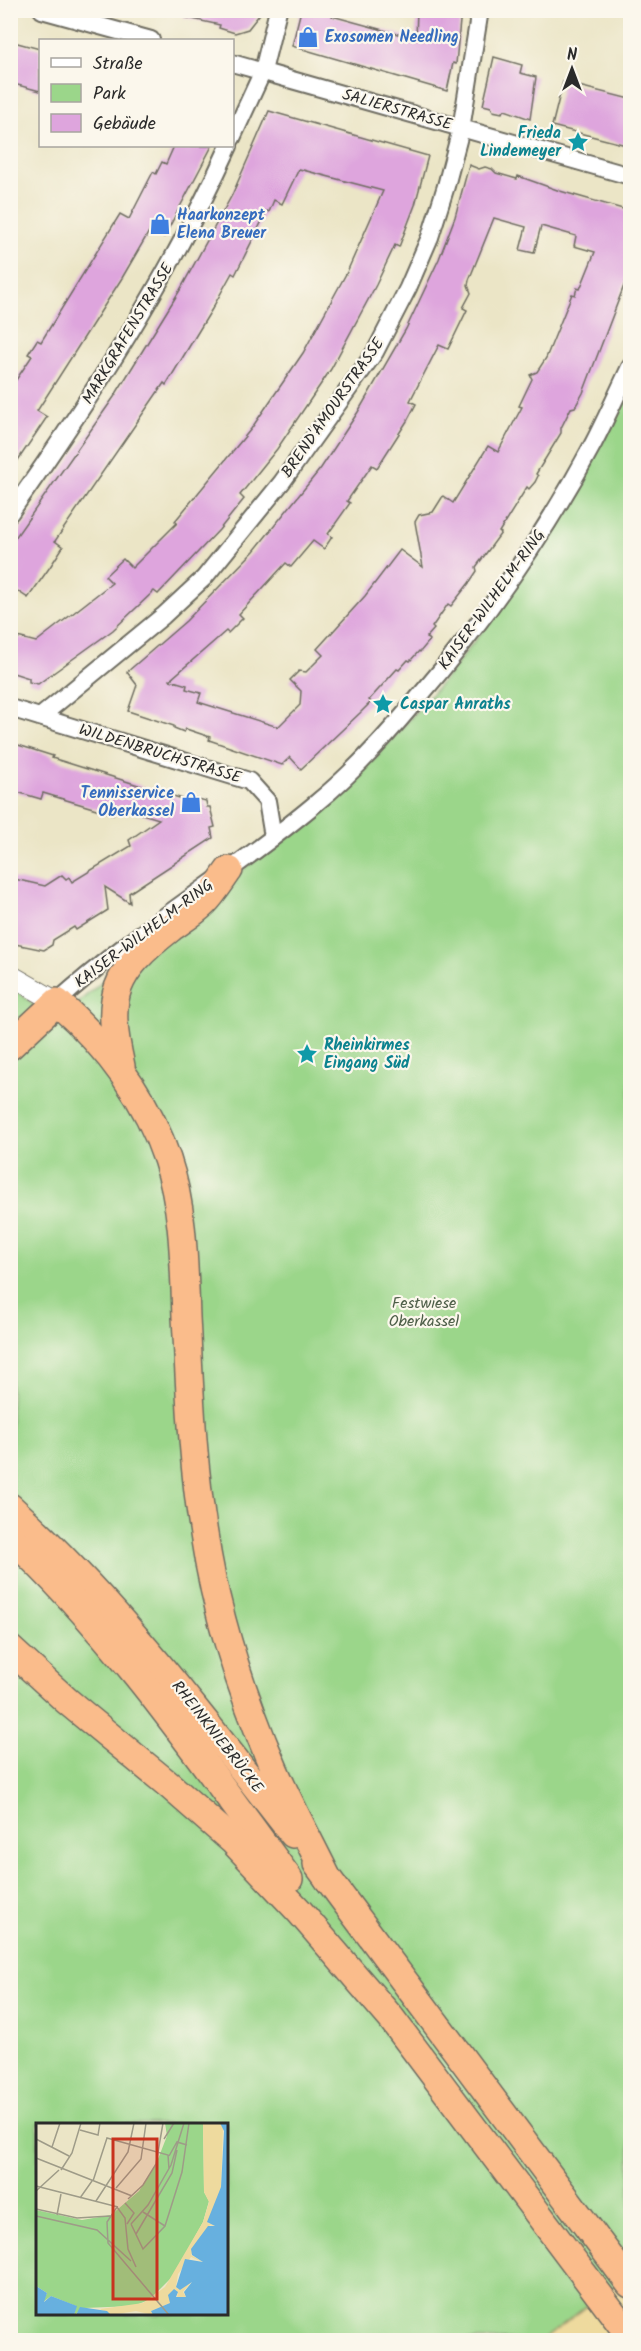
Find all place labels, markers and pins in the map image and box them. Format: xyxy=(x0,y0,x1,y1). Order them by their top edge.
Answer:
shop icon: Exosomen Needling xyxy=(296,25,320,49)
place label: Exosomen Needling xyxy=(325,25,459,50)
place label: Frieda Lindemeyer xyxy=(480,121,562,164)
place icon: Frieda Lindemeyer xyxy=(566,130,590,154)
place label: Haarkonzept Elena Breuer xyxy=(177,203,267,246)
shop icon: Haarkonzept Elena Breuer xyxy=(148,212,172,236)
place icon: Caspar Anraths xyxy=(371,692,395,716)
place label: Caspar Anraths xyxy=(400,692,511,717)
place label: Tennisservice Oberkassel xyxy=(81,781,175,824)
shop icon: Tennisservice Oberkassel xyxy=(179,790,203,814)
place label: Rheinkirmes Eingang Süd xyxy=(324,1033,410,1076)
place icon: Rheinkirmes Eingang Süd xyxy=(295,1042,319,1066)

